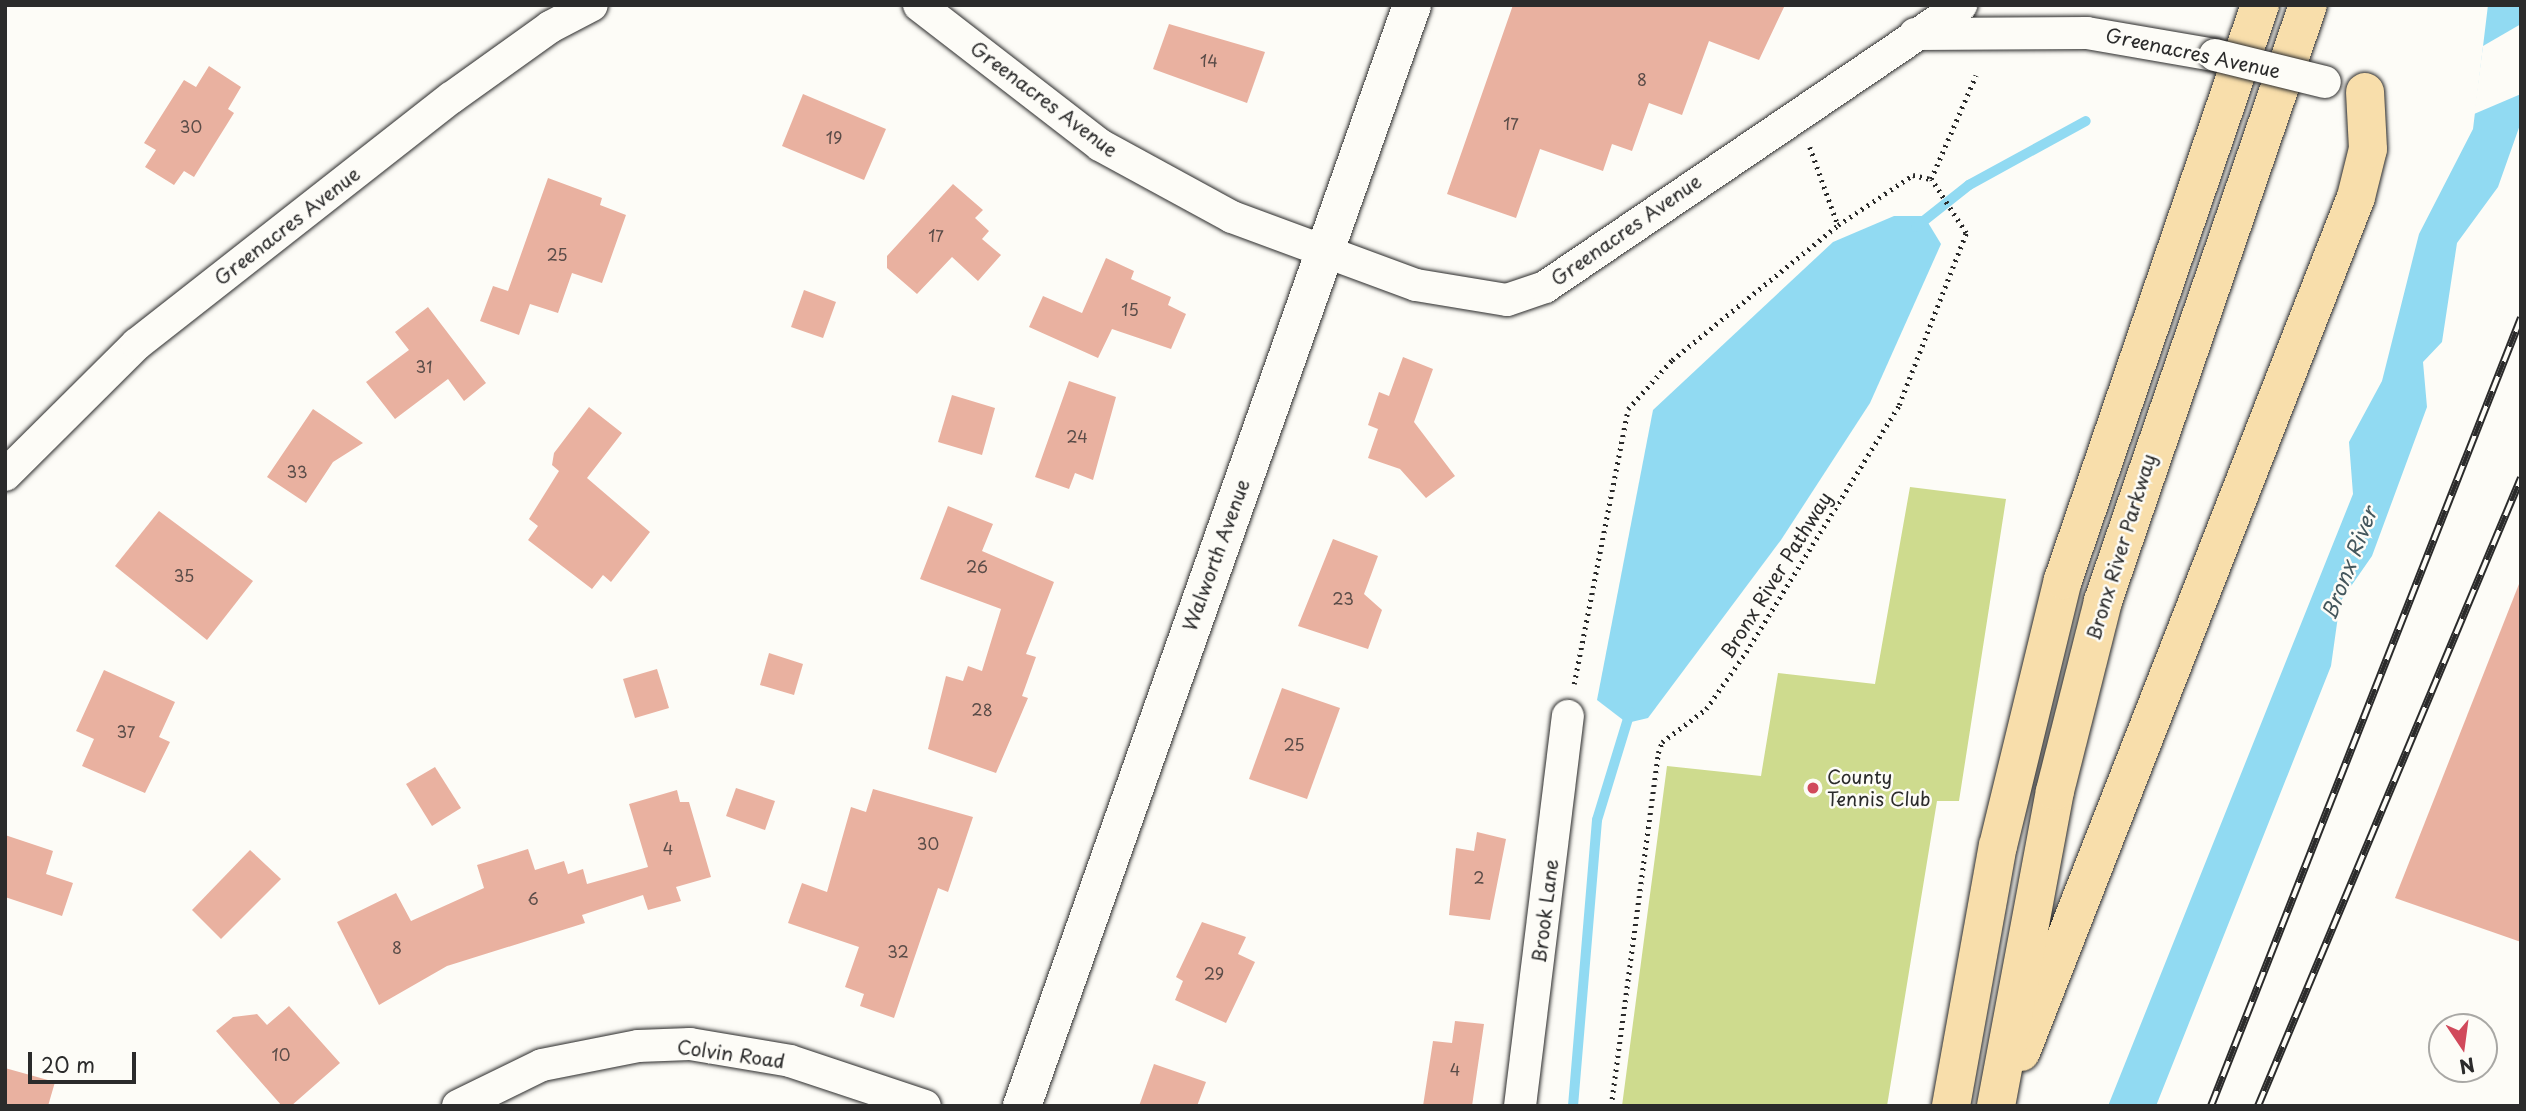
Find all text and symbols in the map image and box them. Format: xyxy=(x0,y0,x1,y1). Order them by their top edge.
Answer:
street label: Greenacres Avenue xyxy=(2104,23,2282,83)
street label: Greenacres Avenue xyxy=(966,36,1122,162)
house number: 14 xyxy=(1200,50,1218,70)
house number: 8 xyxy=(1637,69,1647,89)
house number: 17 xyxy=(1503,113,1519,133)
house number: 30 xyxy=(180,116,202,136)
house number: 19 xyxy=(826,127,842,147)
street label: Greenacres Avenue xyxy=(210,162,364,290)
street label: Greenacres Avenue xyxy=(1547,170,1705,290)
house number: 17 xyxy=(928,225,944,245)
house number: 25 xyxy=(546,244,568,264)
house number: 15 xyxy=(1121,299,1139,319)
house number: 31 xyxy=(416,356,432,376)
house number: 24 xyxy=(1066,426,1088,446)
street label: Bronx River Parkway xyxy=(2082,451,2160,643)
house number: 33 xyxy=(286,461,308,481)
street label: Walworth Avenue xyxy=(1178,475,1254,635)
street label: Bronx River Pathway xyxy=(1715,488,1837,662)
water label: Bronx River xyxy=(2315,503,2381,623)
house number: 26 xyxy=(966,556,988,576)
house number: 35 xyxy=(174,565,194,585)
house number: 23 xyxy=(1332,588,1354,608)
house number: 28 xyxy=(971,699,993,719)
house number: 37 xyxy=(117,721,135,741)
house number: 25 xyxy=(1283,734,1305,754)
place label: County Tennis Club xyxy=(1827,766,1930,810)
marker: County Tennis Club xyxy=(1805,780,1821,796)
house number: 30 xyxy=(917,833,939,853)
house number: 4 xyxy=(663,838,673,858)
street label: Brook Lane xyxy=(1527,857,1563,965)
house number: 2 xyxy=(1473,867,1485,887)
house number: 6 xyxy=(527,888,539,908)
house number: 8 xyxy=(392,937,402,957)
house number: 32 xyxy=(887,941,909,961)
house number: 29 xyxy=(1204,963,1224,983)
north arrow xyxy=(2428,1013,2498,1083)
street label: Colvin Road xyxy=(676,1035,786,1073)
scale bar xyxy=(32,1038,140,1082)
house number: 10 xyxy=(272,1044,290,1064)
text: 20 m xyxy=(41,1048,95,1080)
text: N xyxy=(2457,1051,2478,1082)
house number: 4 xyxy=(1450,1059,1460,1079)

